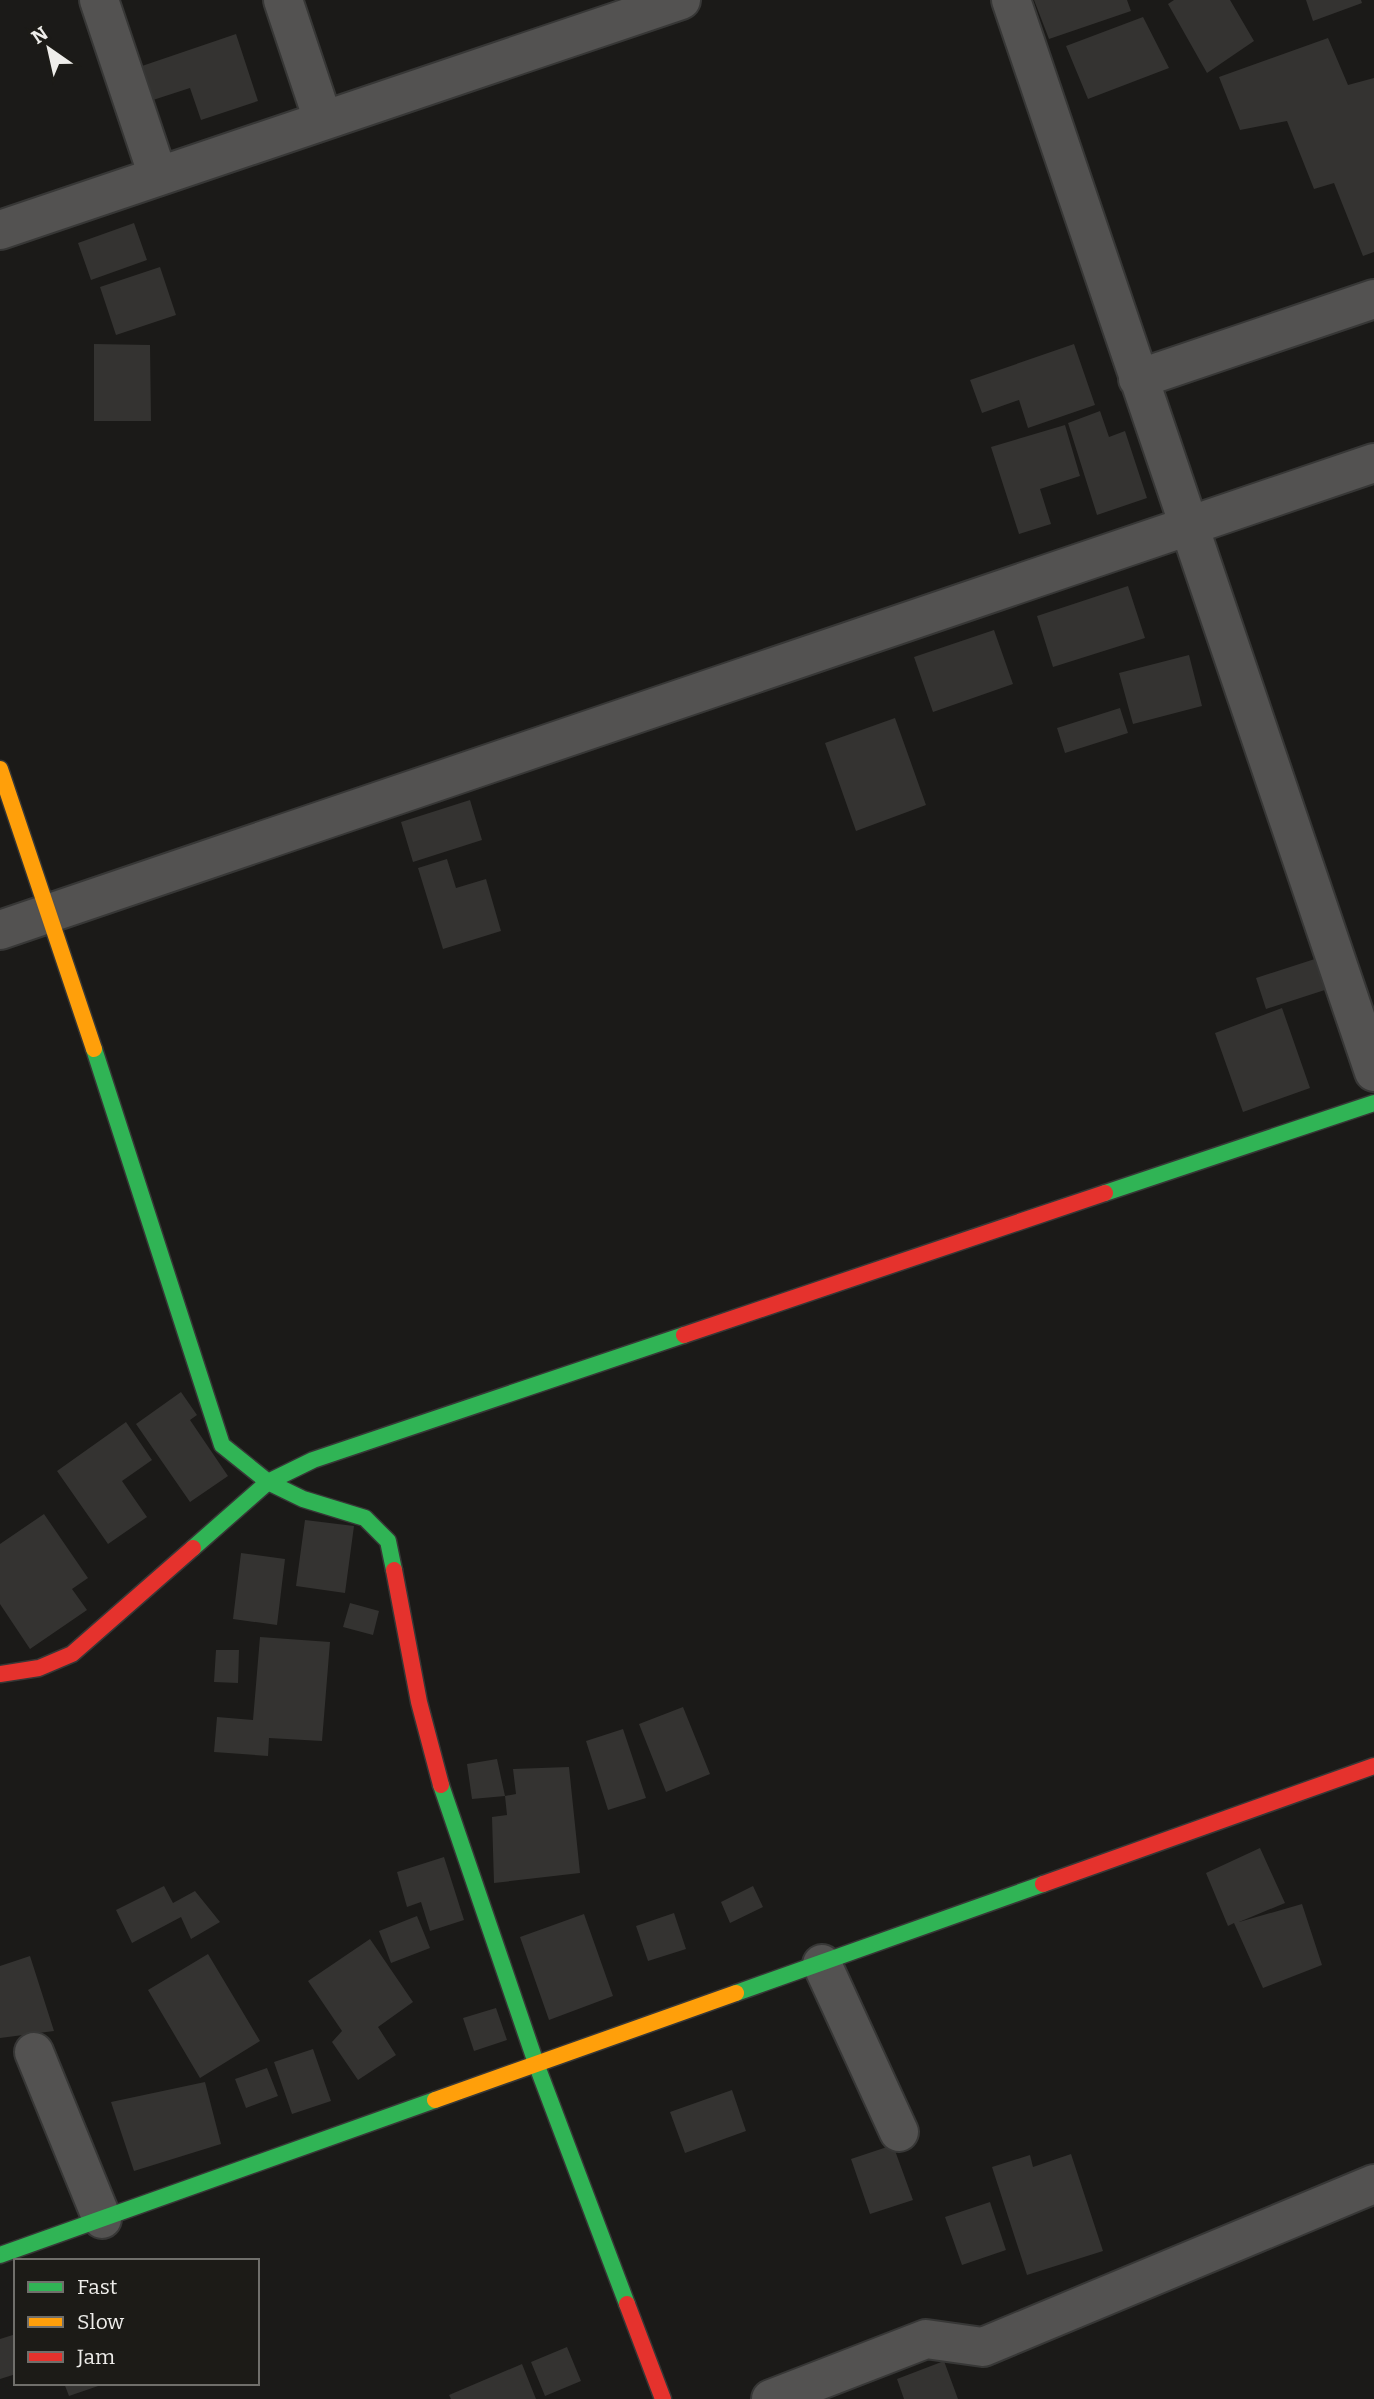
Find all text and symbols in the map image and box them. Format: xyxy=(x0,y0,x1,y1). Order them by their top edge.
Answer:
north arrow xyxy=(14,14,84,84)
text: N xyxy=(27,22,53,49)
legend xyxy=(14,2259,259,2385)
text: Fast xyxy=(77,2274,118,2300)
text: Slow xyxy=(77,2309,124,2335)
text: Jam xyxy=(76,2344,115,2370)

